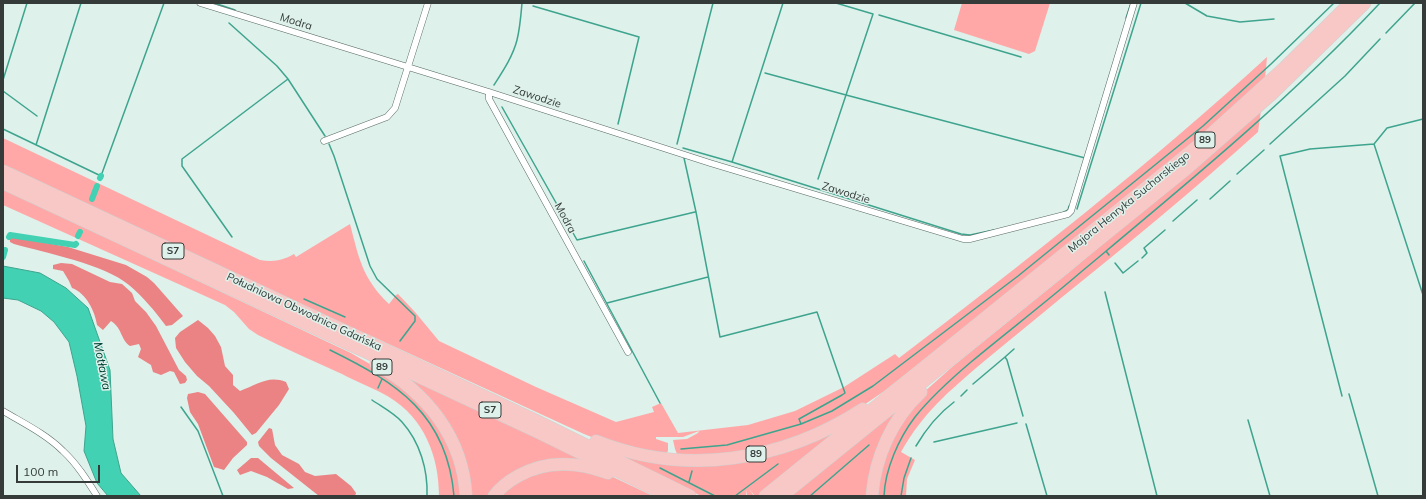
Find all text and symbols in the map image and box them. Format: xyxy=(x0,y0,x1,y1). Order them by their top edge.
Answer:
street label: Modra xyxy=(278,11,314,33)
street label: Zawodzie xyxy=(511,83,563,111)
road number: 89 xyxy=(1195,132,1215,148)
street label: Majora Henryka Sucharskiego xyxy=(1066,149,1192,255)
street label: Zawodzie xyxy=(820,179,872,207)
street label: Modra xyxy=(551,200,579,236)
road number: S7 xyxy=(162,243,184,259)
street label: Południowa Obwodnica Gdańska xyxy=(224,270,384,354)
water label: Motława xyxy=(90,341,114,391)
road number: 89 xyxy=(372,359,392,375)
road number: S7 xyxy=(479,402,501,418)
road number: 89 xyxy=(746,446,766,462)
scale bar xyxy=(18,457,102,483)
text: 100 m xyxy=(23,464,58,479)

